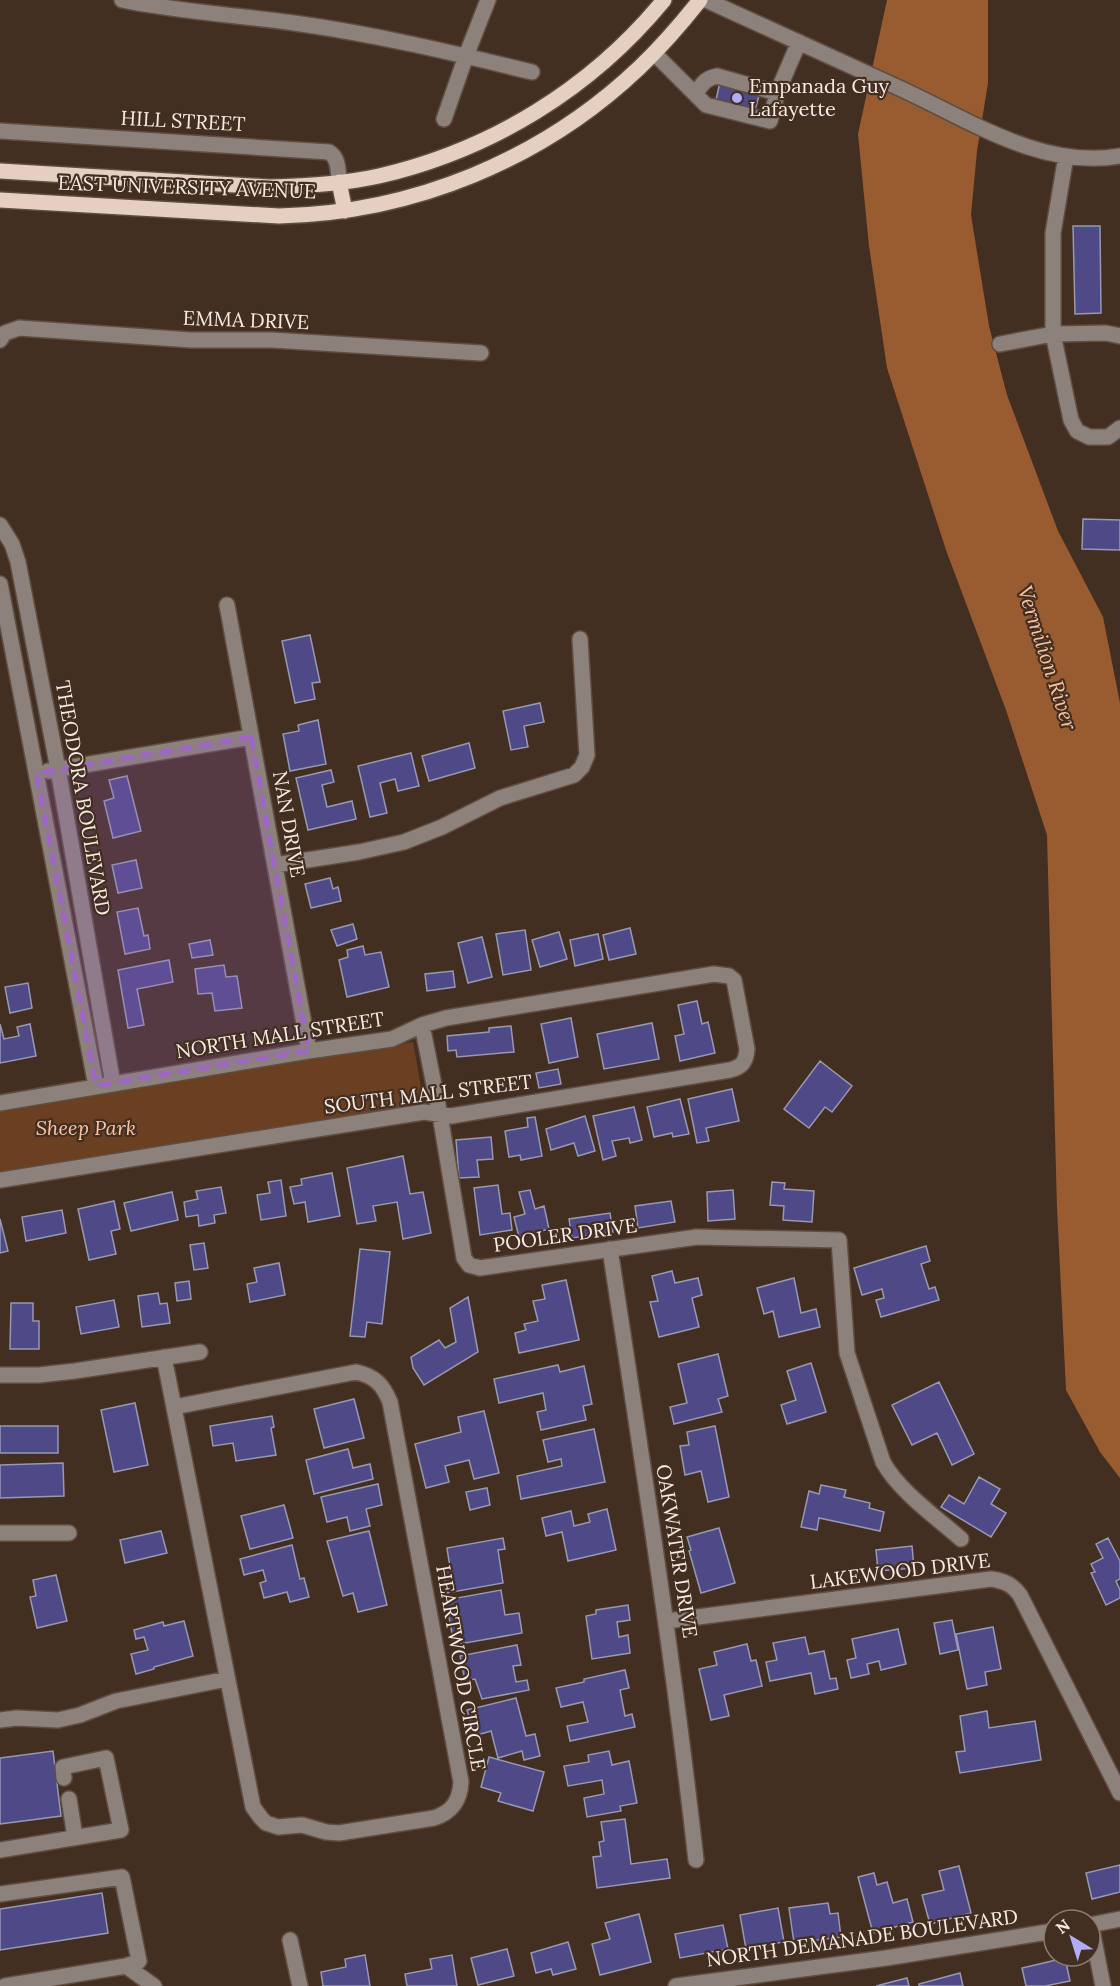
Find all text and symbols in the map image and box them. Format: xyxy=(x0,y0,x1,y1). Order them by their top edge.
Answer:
place label: Empanada Guy Lafayette xyxy=(749,73,890,121)
marker: Empanada Guy Lafayette xyxy=(730,91,744,105)
street label: HILL STREET xyxy=(120,105,246,136)
street label: EAST UNIVERSITY AVENUE xyxy=(57,169,317,204)
street label: EMMA DRIVE xyxy=(182,305,310,334)
water label: Vermilion River xyxy=(1011,582,1084,734)
street label: THEODORA BOULEVARD xyxy=(51,679,116,917)
street label: NAN DRIVE xyxy=(268,769,311,879)
street label: NORTH MALL STREET xyxy=(174,1006,386,1063)
street label: SOUTH MALL STREET xyxy=(322,1068,534,1119)
park label: Sheep Park xyxy=(36,1115,136,1140)
street label: POOLER DRIVE xyxy=(491,1212,638,1257)
street label: OAKWATER DRIVE xyxy=(651,1462,704,1639)
street label: LAKEWOOD DRIVE xyxy=(808,1547,991,1594)
street label: HEARTWOOD CIRCLE xyxy=(431,1563,492,1773)
street label: NORTH DEMANADE BOULEVARD xyxy=(704,1903,1019,1972)
north arrow xyxy=(1042,1908,1102,1968)
text: N xyxy=(1052,1914,1074,1938)

